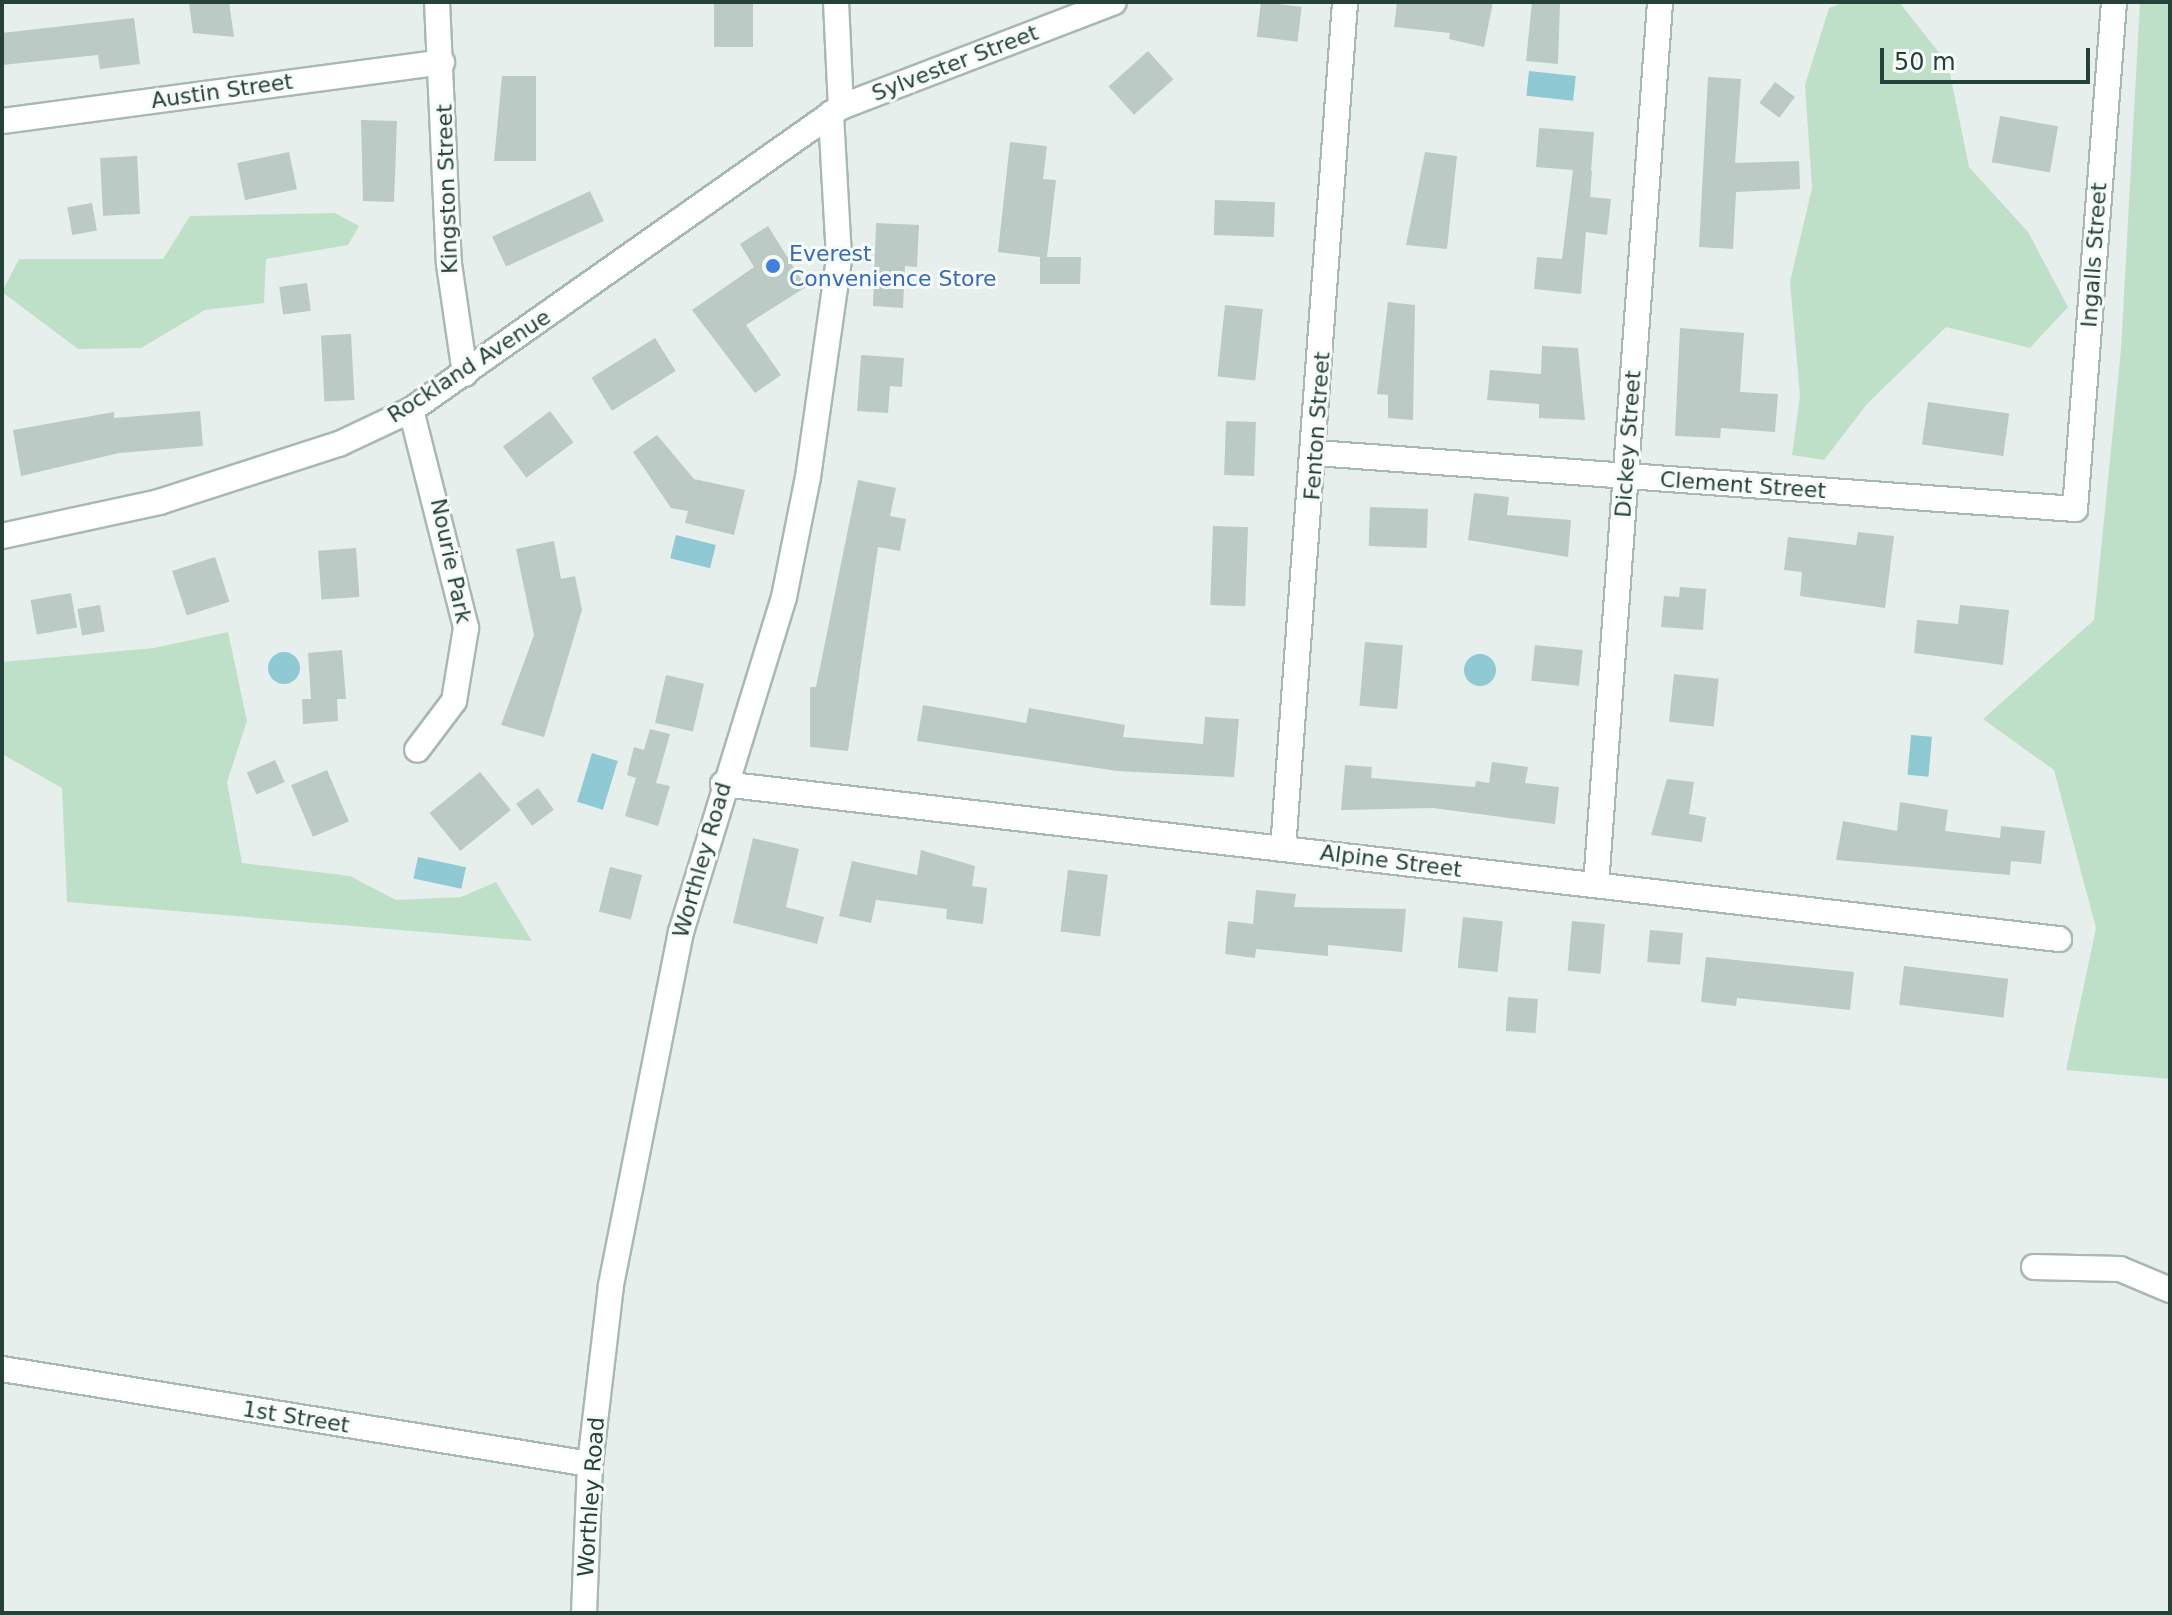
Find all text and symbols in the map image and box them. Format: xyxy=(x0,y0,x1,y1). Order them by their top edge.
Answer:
street label: Sylvester Street xyxy=(868,19,1042,107)
scale bar xyxy=(1884,32,2094,82)
text: 50 m xyxy=(1894,48,1956,76)
street label: Austin Street xyxy=(149,68,295,114)
street label: Kingston Street xyxy=(431,104,463,274)
street label: Ingalls Street xyxy=(2076,182,2112,328)
place label: Everest Convenience Store xyxy=(789,240,997,292)
marker: Everest Convenience Store xyxy=(764,257,782,275)
street label: Rockland Avenue xyxy=(383,304,555,428)
street label: Fenton Street xyxy=(1299,351,1335,501)
street label: Dickey Street xyxy=(1610,370,1646,518)
street label: Clement Street xyxy=(1659,466,1827,504)
street label: Nourie Park xyxy=(425,496,477,626)
street label: Worthley Road xyxy=(667,779,737,941)
street label: Alpine Street xyxy=(1319,839,1463,883)
street label: 1st Street xyxy=(241,1396,351,1438)
street label: Worthley Road xyxy=(572,1416,610,1578)

